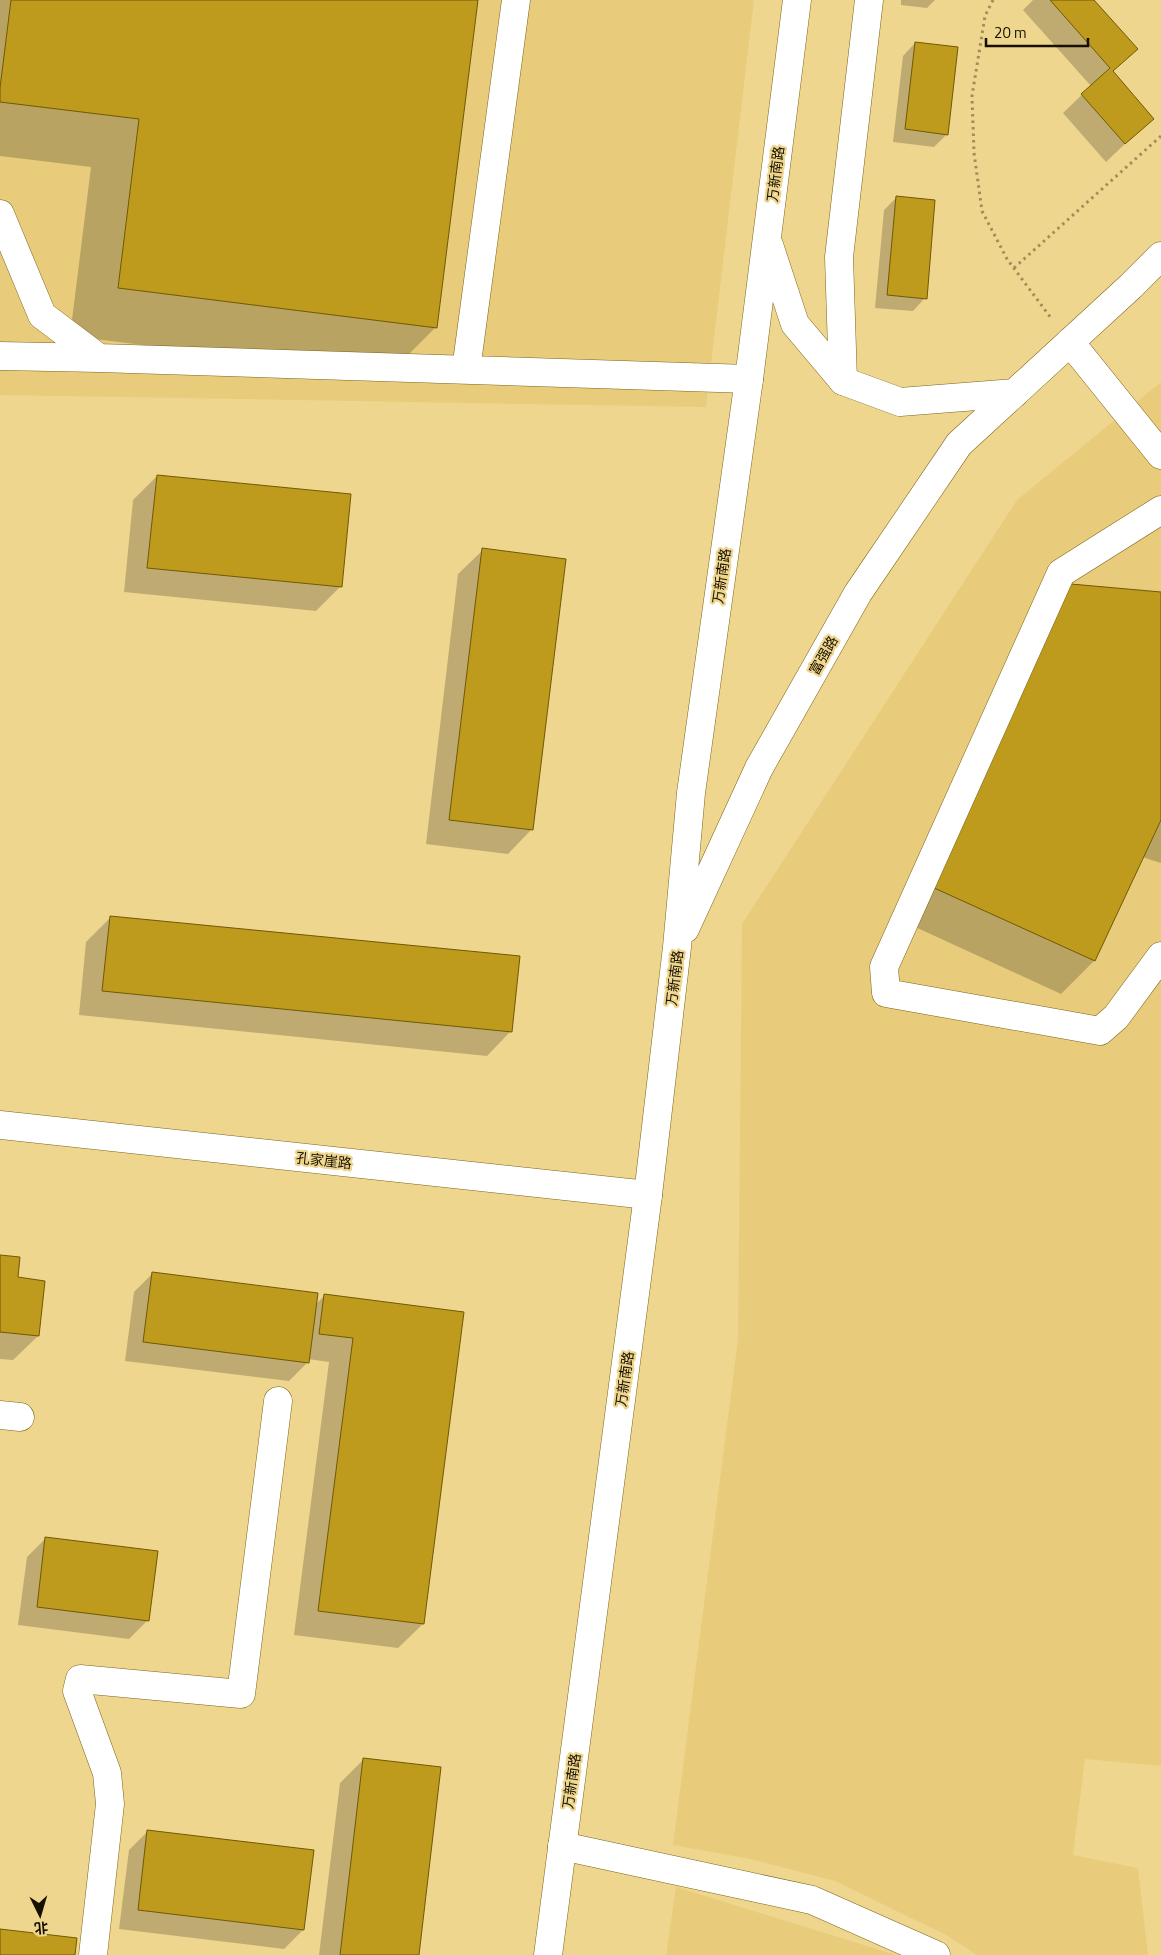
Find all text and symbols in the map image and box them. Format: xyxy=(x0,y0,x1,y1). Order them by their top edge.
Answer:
scale bar xyxy=(986,15,1088,47)
text: 20 m xyxy=(994,21,1027,44)
street label: 万新南路 xyxy=(761,145,789,203)
street label: 万新南路 xyxy=(707,547,735,605)
street label: 富强路 xyxy=(803,632,843,678)
street label: 万新南路 xyxy=(660,949,688,1007)
street label: 孔家崖路 xyxy=(295,1147,353,1173)
street label: 万新南路 xyxy=(610,1350,638,1408)
street label: 万新南路 xyxy=(557,1752,585,1810)
north arrow xyxy=(15,1890,65,1940)
text: 北 xyxy=(33,1917,49,1940)

